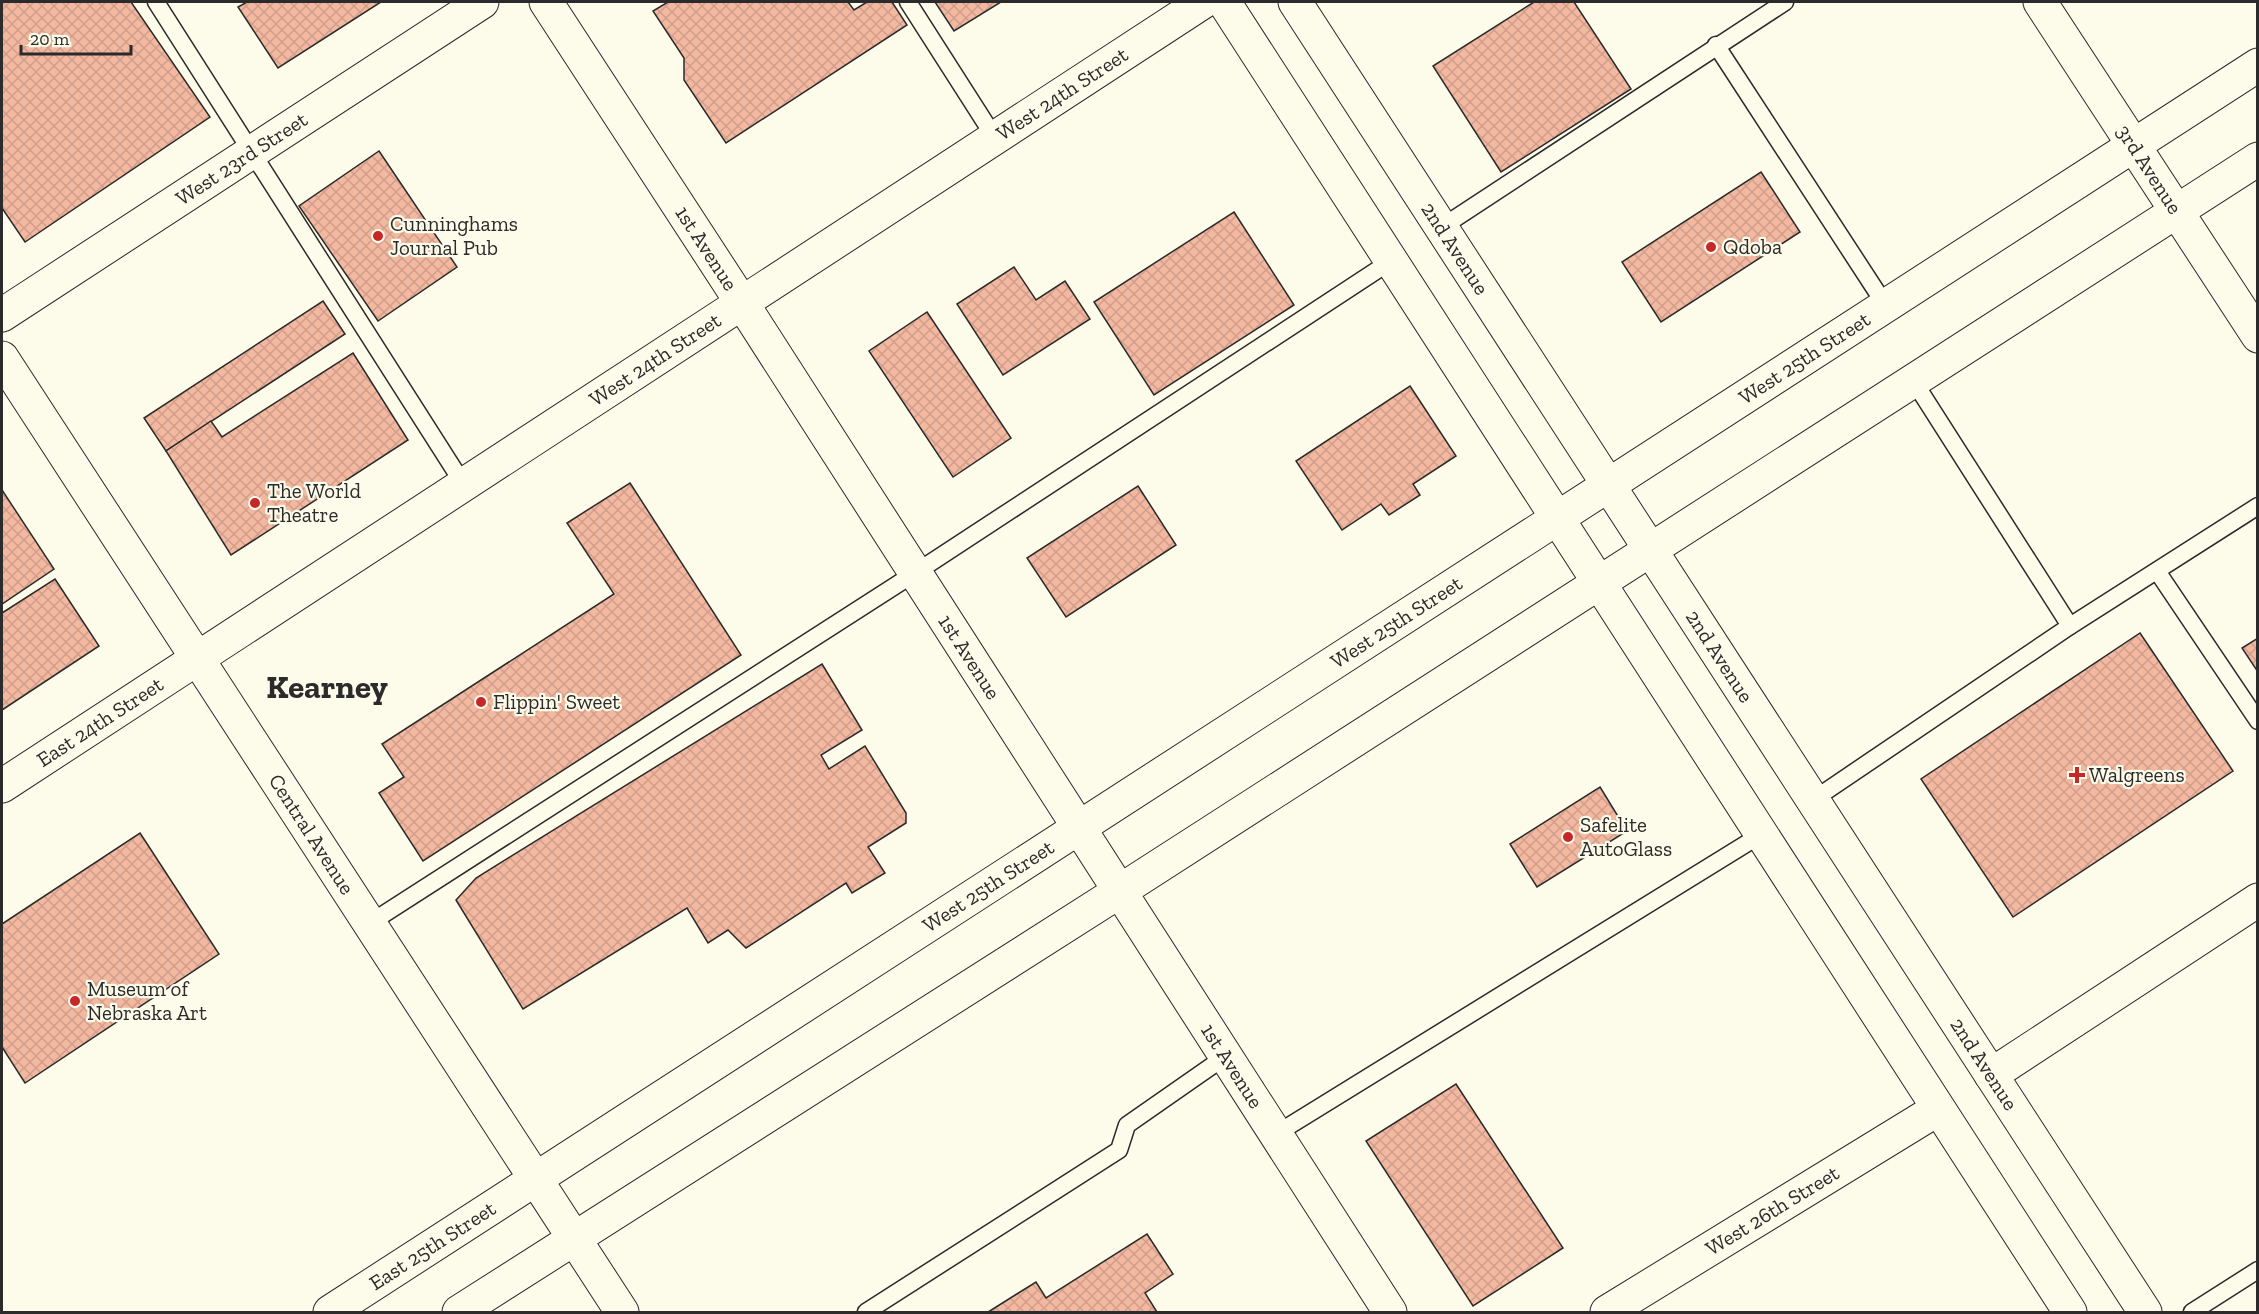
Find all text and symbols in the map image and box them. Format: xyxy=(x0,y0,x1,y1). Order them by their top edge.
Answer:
scale bar xyxy=(21,18,130,56)
text: 20 m xyxy=(30,28,70,50)
street label: West 24th Street xyxy=(991,41,1132,146)
street label: West 23rd Street xyxy=(171,106,312,210)
street label: 3rd Avenue xyxy=(2112,120,2188,219)
street label: 2nd Avenue xyxy=(1416,197,1495,299)
street label: 1st Avenue xyxy=(670,201,744,295)
place label: Cunninghams Journal Pub xyxy=(390,211,518,260)
marker: Cunninghams Journal Pub xyxy=(371,229,385,243)
place label: Qdoba xyxy=(1723,234,1782,259)
marker: Qdoba xyxy=(1704,240,1718,254)
street label: West 25th Street xyxy=(1734,306,1875,410)
street label: West 24th Street xyxy=(584,307,726,411)
place label: The World Theatre xyxy=(267,478,361,527)
marker: The World Theatre xyxy=(248,496,262,510)
street label: West 25th Street xyxy=(1326,570,1467,673)
street label: 2nd Avenue xyxy=(1681,605,1759,707)
street label: 1st Avenue xyxy=(933,610,1006,704)
district label: Kearney xyxy=(266,667,388,706)
street label: East 24th Street xyxy=(32,671,168,772)
place label: Flippin' Sweet xyxy=(493,689,620,714)
marker: Flippin' Sweet xyxy=(474,695,488,709)
place label: Walgreens xyxy=(2089,762,2185,787)
marker: Walgreens xyxy=(2070,768,2084,782)
street label: Central Avenue xyxy=(264,769,360,899)
place label: Safelite AutoGlass xyxy=(1580,812,1672,861)
marker: Safelite AutoGlass xyxy=(1561,830,1575,844)
street label: West 25th Street xyxy=(918,834,1059,937)
place label: Museum of Nebraska Art xyxy=(87,976,207,1025)
marker: Museum of Nebraska Art xyxy=(68,994,82,1008)
street label: 2nd Avenue xyxy=(1945,1013,2024,1115)
street label: 1st Avenue xyxy=(1196,1019,1269,1113)
street label: West 26th Street xyxy=(1701,1160,1844,1260)
street label: East 25th Street xyxy=(364,1195,500,1295)

